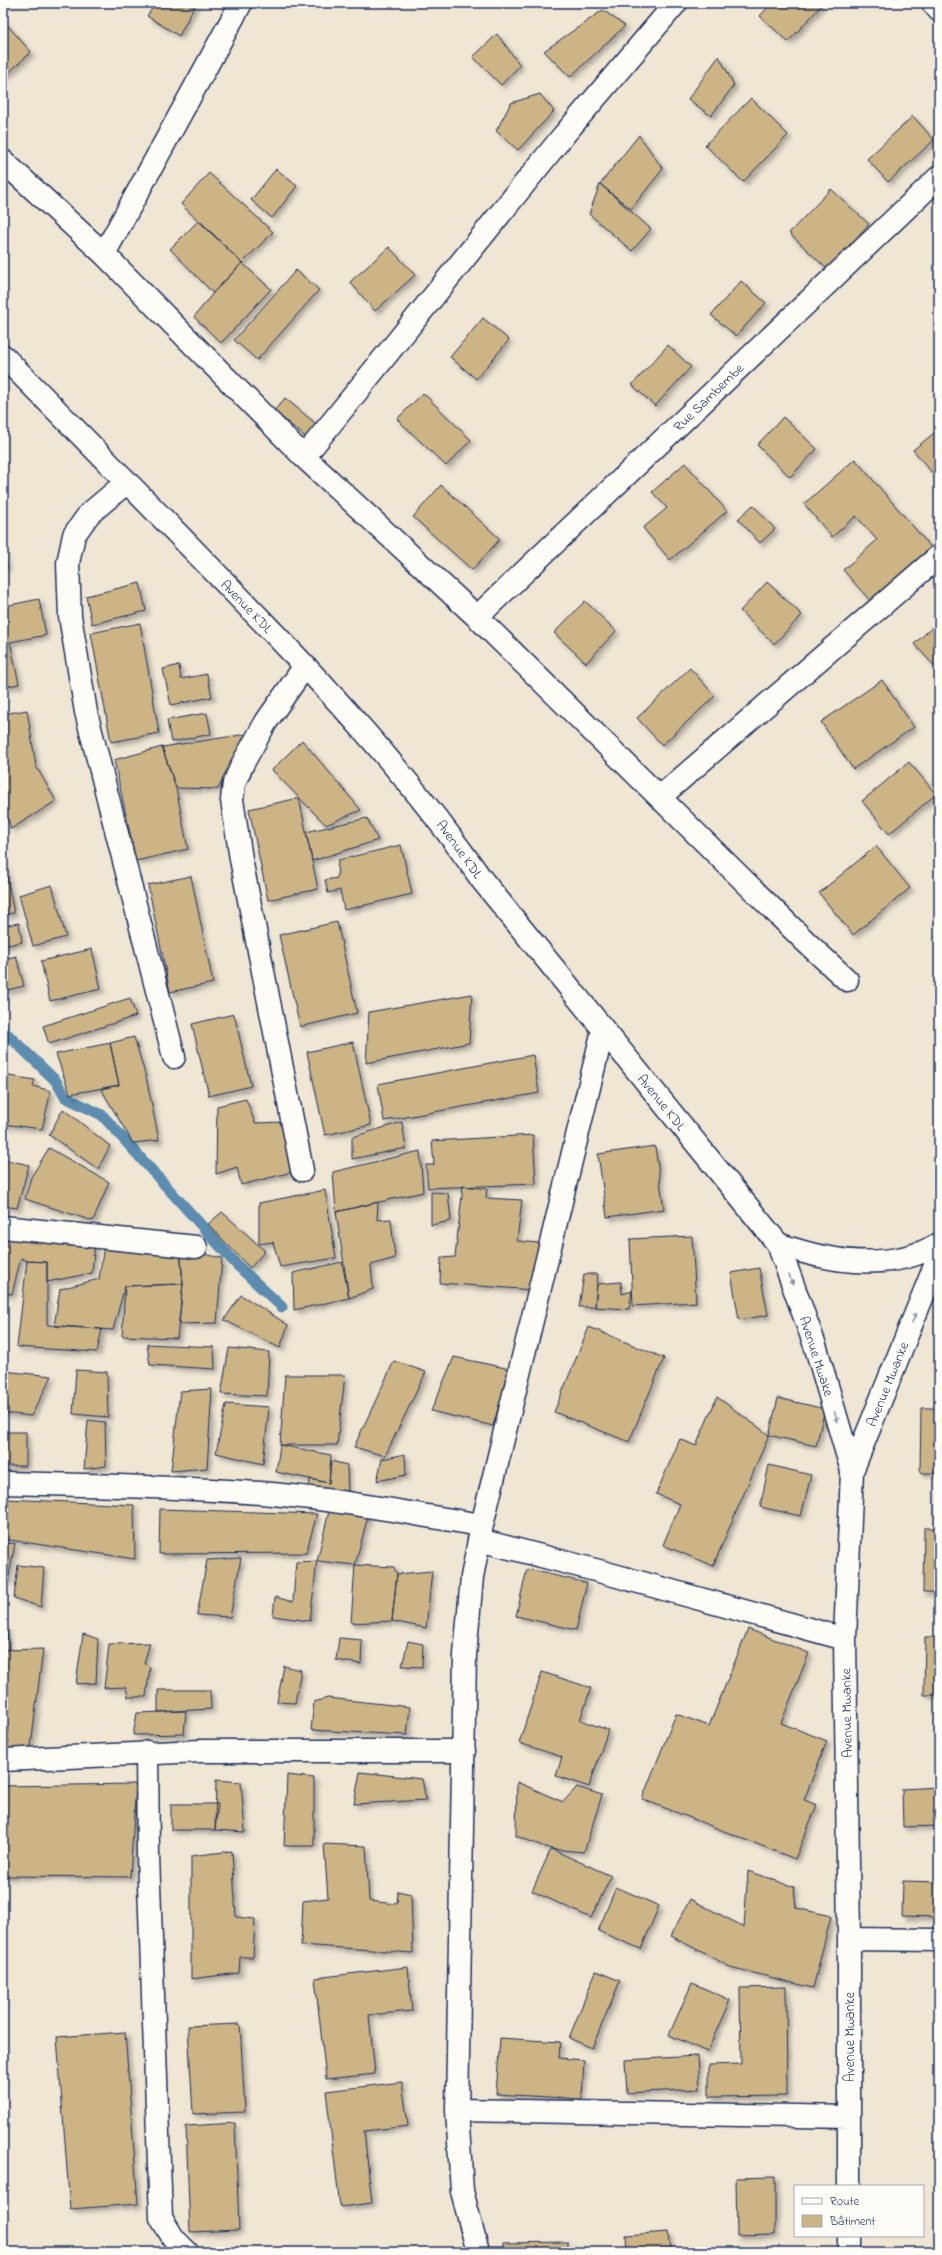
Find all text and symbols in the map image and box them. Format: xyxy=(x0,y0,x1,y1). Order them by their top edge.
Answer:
street label: Rue Sambembe xyxy=(669,358,750,437)
street label: Avenue KDL xyxy=(215,575,278,639)
street label: Avenue KDL xyxy=(430,816,488,884)
street label: Avenue KDL xyxy=(631,1070,691,1136)
one-way arrow xyxy=(788,1275,794,1287)
one-way arrow xyxy=(911,1312,917,1323)
street label: Avenue Mwake xyxy=(793,1314,839,1400)
street label: Avenue Mwanke xyxy=(862,1338,915,1430)
one-way arrow xyxy=(833,1411,839,1423)
street label: Avenue Mwanke xyxy=(836,1667,859,1758)
street label: Avenue Mwanke xyxy=(840,1991,861,2082)
legend xyxy=(794,2185,924,2237)
text: Route xyxy=(830,2193,860,2211)
text: Bâtiment xyxy=(829,2213,875,2231)

